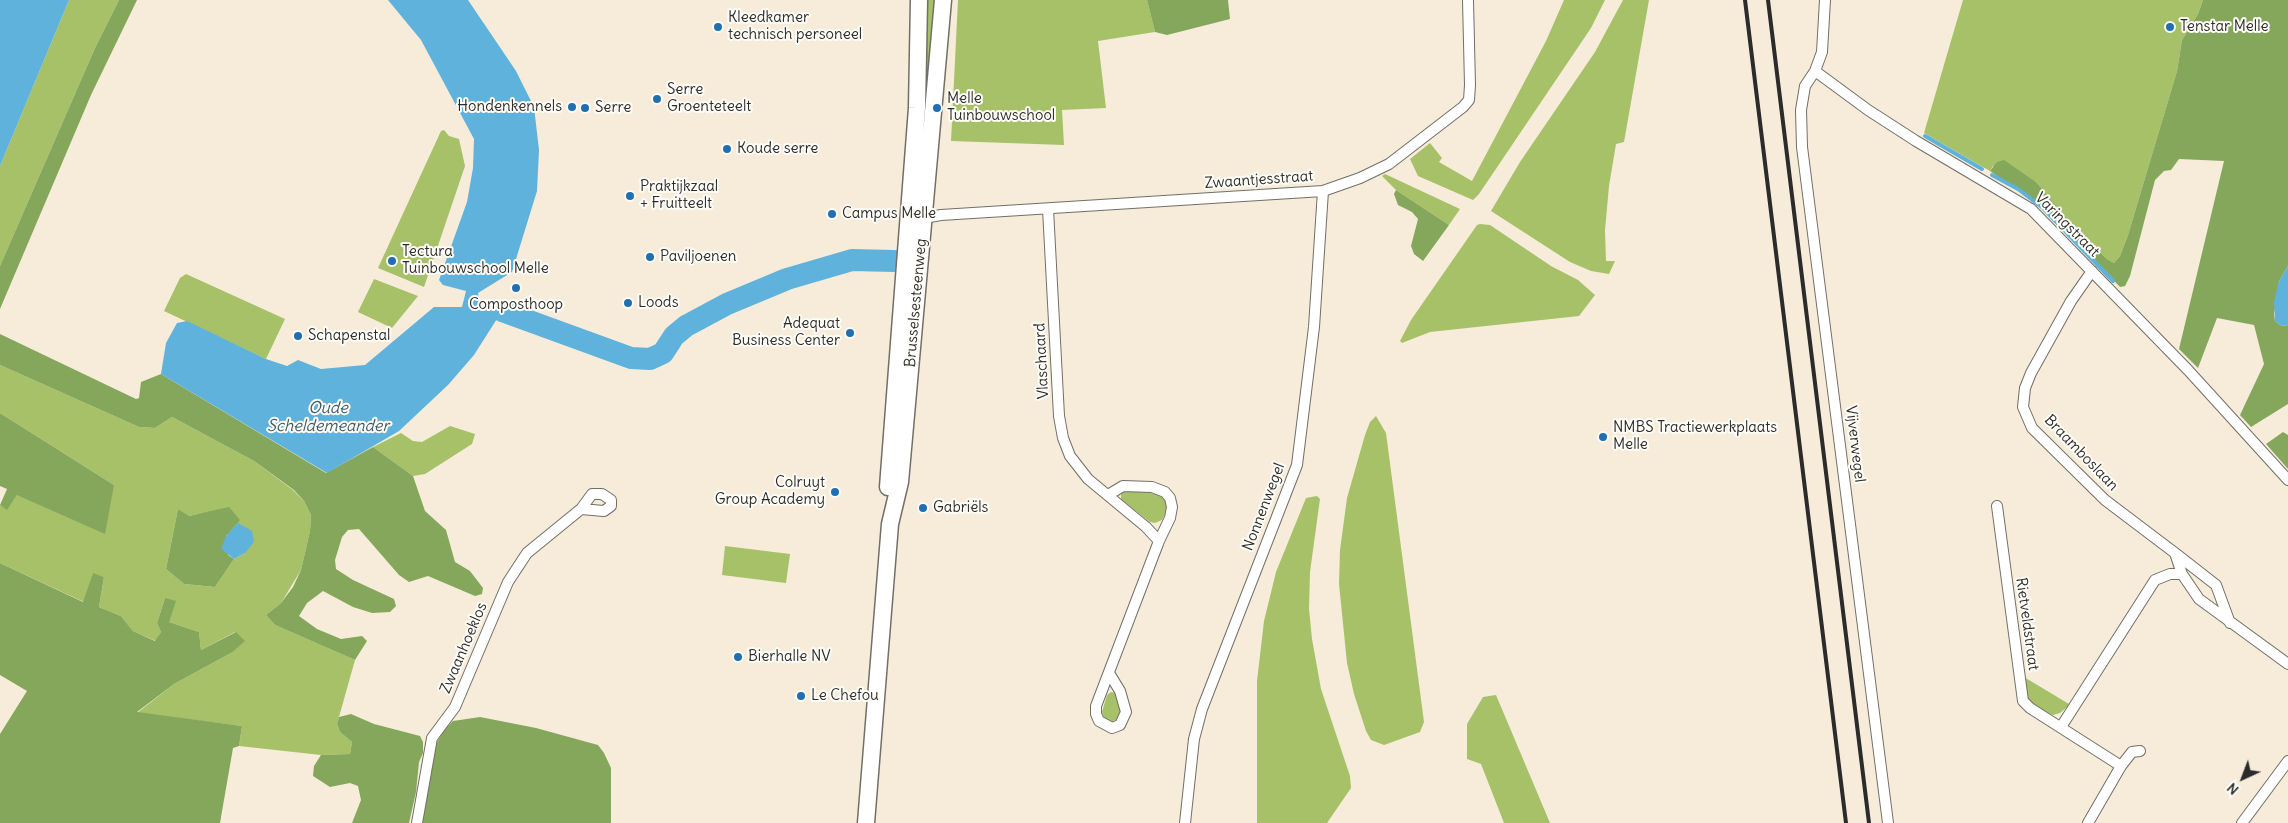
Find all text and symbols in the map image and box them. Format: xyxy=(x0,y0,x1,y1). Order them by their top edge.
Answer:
place label: Kleedkamer technisch personeel xyxy=(728,9,862,44)
place label: Tenstar Melle xyxy=(2180,18,2269,36)
marker: Kleedkamer technisch personeel xyxy=(712,21,724,33)
marker: Tenstar Melle xyxy=(2164,21,2176,33)
place label: Serre Groenteteelt xyxy=(667,81,751,116)
place label: Melle Tuinbouwschool xyxy=(947,90,1055,125)
marker: Serre Groenteteelt xyxy=(651,93,663,105)
place label: Hondenkennels xyxy=(457,98,562,116)
place label: Serre xyxy=(595,99,631,117)
marker: Hondenkennels xyxy=(566,101,578,113)
marker: Serre xyxy=(579,102,591,114)
marker: Melle Tuinbouwschool xyxy=(931,102,943,114)
place label: Koude serre xyxy=(737,140,818,158)
marker: Koude serre xyxy=(721,143,733,155)
street label: Zwaantjesstraat xyxy=(1204,167,1314,193)
place label: Praktijkzaal + Fruitteelt xyxy=(640,178,718,213)
street label: Varingstraat xyxy=(2031,189,2103,261)
marker: Praktijkzaal + Fruitteelt xyxy=(624,190,636,202)
place label: Campus Melle xyxy=(842,205,936,223)
marker: Campus Melle xyxy=(826,208,838,220)
street label: Brusselsesteenweg xyxy=(901,238,931,368)
place label: Tectura Tuinbouwschool Melle xyxy=(402,243,549,278)
place label: Paviljoenen xyxy=(660,248,737,266)
marker: Paviljoenen xyxy=(644,251,656,263)
marker: Tectura Tuinbouwschool Melle xyxy=(386,255,398,267)
marker: Composthoop xyxy=(510,282,522,294)
place label: Loods xyxy=(638,294,678,312)
place label: Composthoop xyxy=(469,296,563,314)
marker: Loods xyxy=(622,297,634,309)
place label: Adequat Business Center xyxy=(732,315,840,350)
street label: Vlaschaard xyxy=(1031,322,1053,400)
place label: Schapenstal xyxy=(308,327,390,345)
marker: Adequat Business Center xyxy=(844,327,856,339)
marker: Schapenstal xyxy=(292,330,304,342)
water label: Oude Scheldemeander xyxy=(267,398,389,436)
street label: Vijverwegel xyxy=(1841,405,1869,483)
street label: Braamboslaan xyxy=(2040,411,2122,495)
place label: NMBS Tractiewerkplaats Melle xyxy=(1613,419,1777,454)
marker: NMBS Tractiewerkplaats Melle xyxy=(1597,431,1609,443)
street label: Nonnenwegel xyxy=(1239,461,1289,553)
place label: Colruyt Group Academy xyxy=(715,474,825,509)
marker: Colruyt Group Academy xyxy=(829,486,841,498)
place label: Gabriëls xyxy=(933,499,988,517)
marker: Gabriëls xyxy=(917,502,929,514)
street label: Rietveldstraat xyxy=(2012,576,2042,672)
street label: Zwaanhoeklos xyxy=(437,600,491,696)
place label: Bierhalle NV xyxy=(748,648,831,666)
marker: Bierhalle NV xyxy=(732,651,744,663)
place label: Le Chefou xyxy=(811,687,879,705)
marker: Le Chefou xyxy=(795,690,807,702)
north arrow xyxy=(2218,753,2268,803)
text: N xyxy=(2223,779,2242,799)

